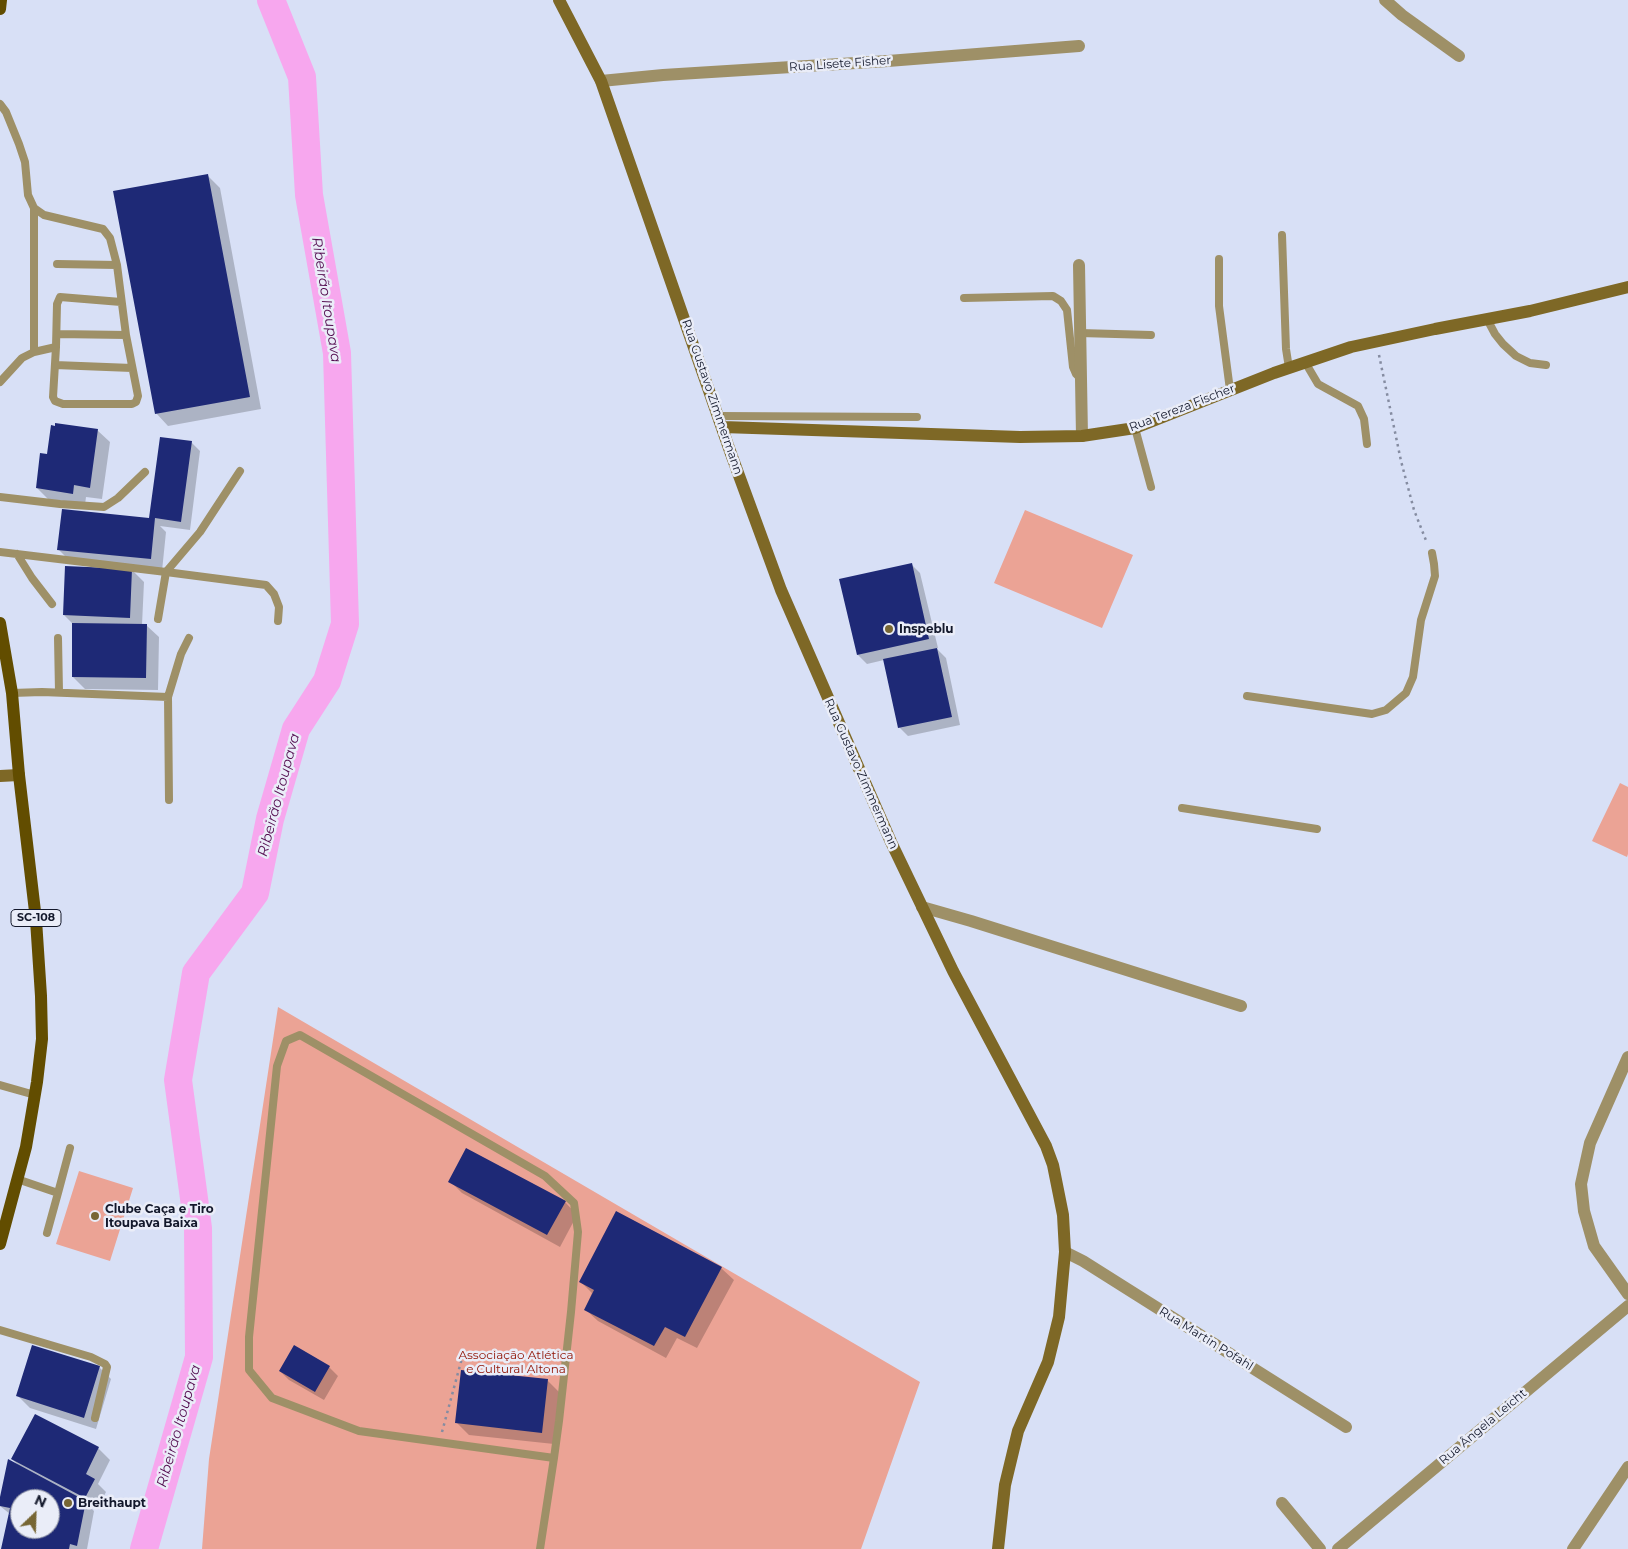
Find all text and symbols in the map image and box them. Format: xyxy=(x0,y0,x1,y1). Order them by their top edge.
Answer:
street label: Rua Lisete Fisher xyxy=(788,53,892,75)
water label: Ribeirão Itoupava xyxy=(308,236,344,364)
street label: Rua Gustavo Zimmermann xyxy=(679,317,745,477)
street label: Rua Tereza Fischer xyxy=(1127,381,1237,435)
place label: Inspeblu xyxy=(899,622,954,636)
marker: Inspeblu xyxy=(883,623,895,635)
street label: Rua Gustavo Zimmermann xyxy=(821,697,901,851)
water label: Ribeirão Itoupava xyxy=(254,732,304,858)
road number: SC-108 xyxy=(11,910,61,926)
place label: Clube Caça e Tiro Itoupava Baixa xyxy=(105,1202,214,1230)
marker: Clube Caça e Tiro Itoupava Baixa xyxy=(89,1210,101,1222)
street label: Rua Martin Pofahl xyxy=(1156,1304,1256,1374)
park label: Associação Atlética e Cultural Altona xyxy=(458,1348,574,1376)
water label: Ribeirão Itoupava xyxy=(153,1363,205,1489)
street label: Rua Ângela Leicht xyxy=(1436,1386,1530,1468)
north arrow xyxy=(10,1489,60,1539)
text: N xyxy=(32,1491,50,1512)
place label: Breithaupt xyxy=(78,1496,146,1510)
marker: Breithaupt xyxy=(62,1497,74,1509)

